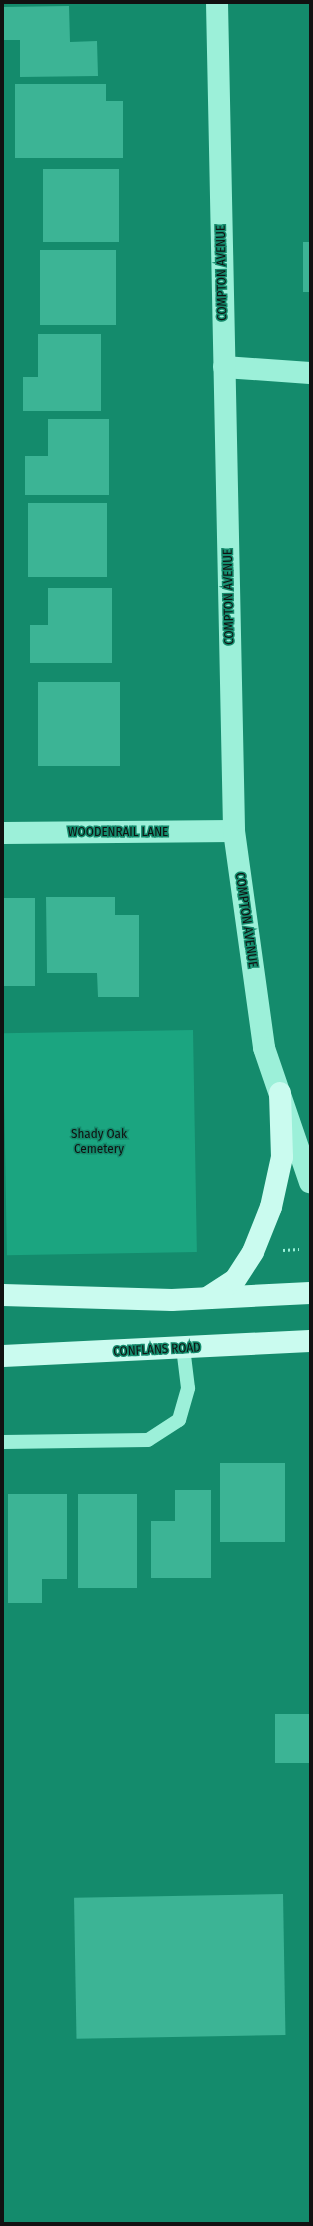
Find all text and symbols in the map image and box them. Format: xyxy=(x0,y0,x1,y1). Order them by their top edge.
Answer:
street label: COMPTON AVENUE xyxy=(213,225,231,321)
street label: COMPTON AVENUE xyxy=(220,549,238,645)
street label: WOODENRAIL LANE xyxy=(68,824,168,840)
street label: COMPTON AVENUE xyxy=(232,871,260,969)
park label: Shady Oak Cemetery xyxy=(71,1127,127,1158)
street label: CONFLANS ROAD xyxy=(113,1340,201,1360)

